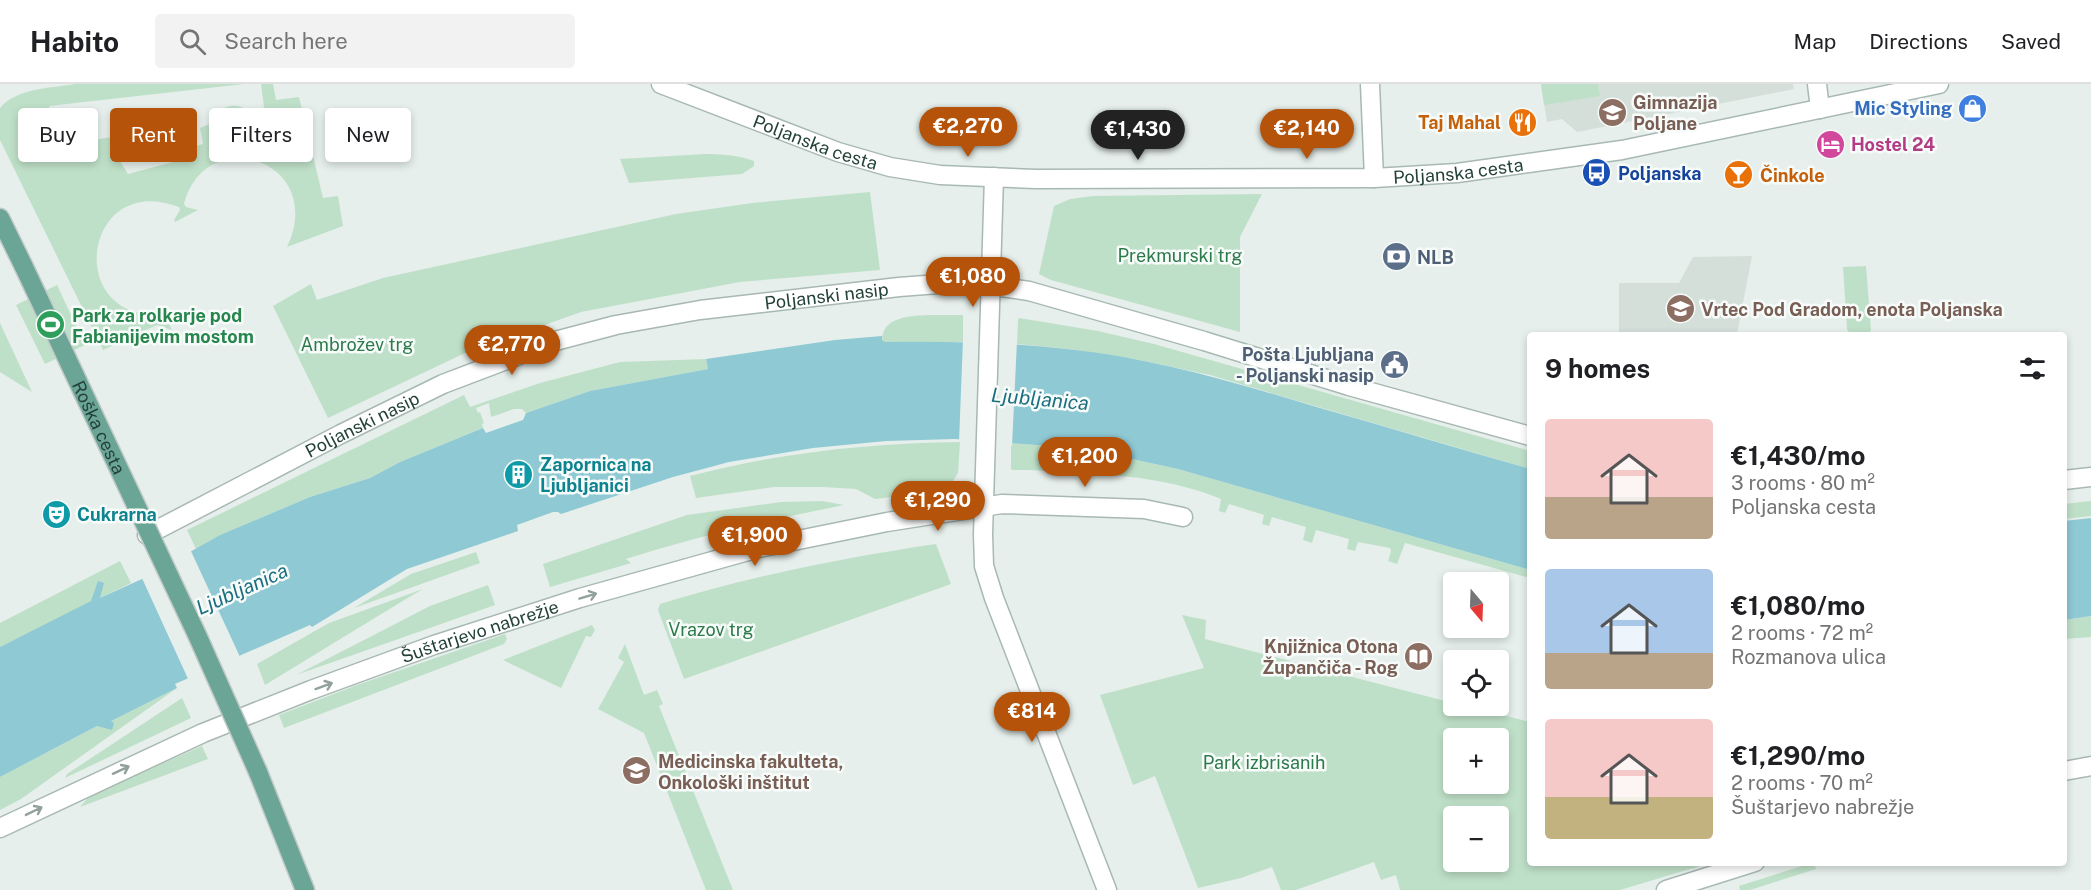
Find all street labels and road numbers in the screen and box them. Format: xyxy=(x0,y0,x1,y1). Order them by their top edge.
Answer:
street label: Poljanska cesta xyxy=(750,110,880,173)
street label: Poljanska cesta xyxy=(1392,153,1525,187)
street label: Poljanski nasip xyxy=(763,278,890,313)
street label: Roška cesta xyxy=(68,377,130,477)
street label: Poljanski nasip xyxy=(302,387,423,461)
street label: Šuštarjevo nabrežje xyxy=(398,595,561,667)

